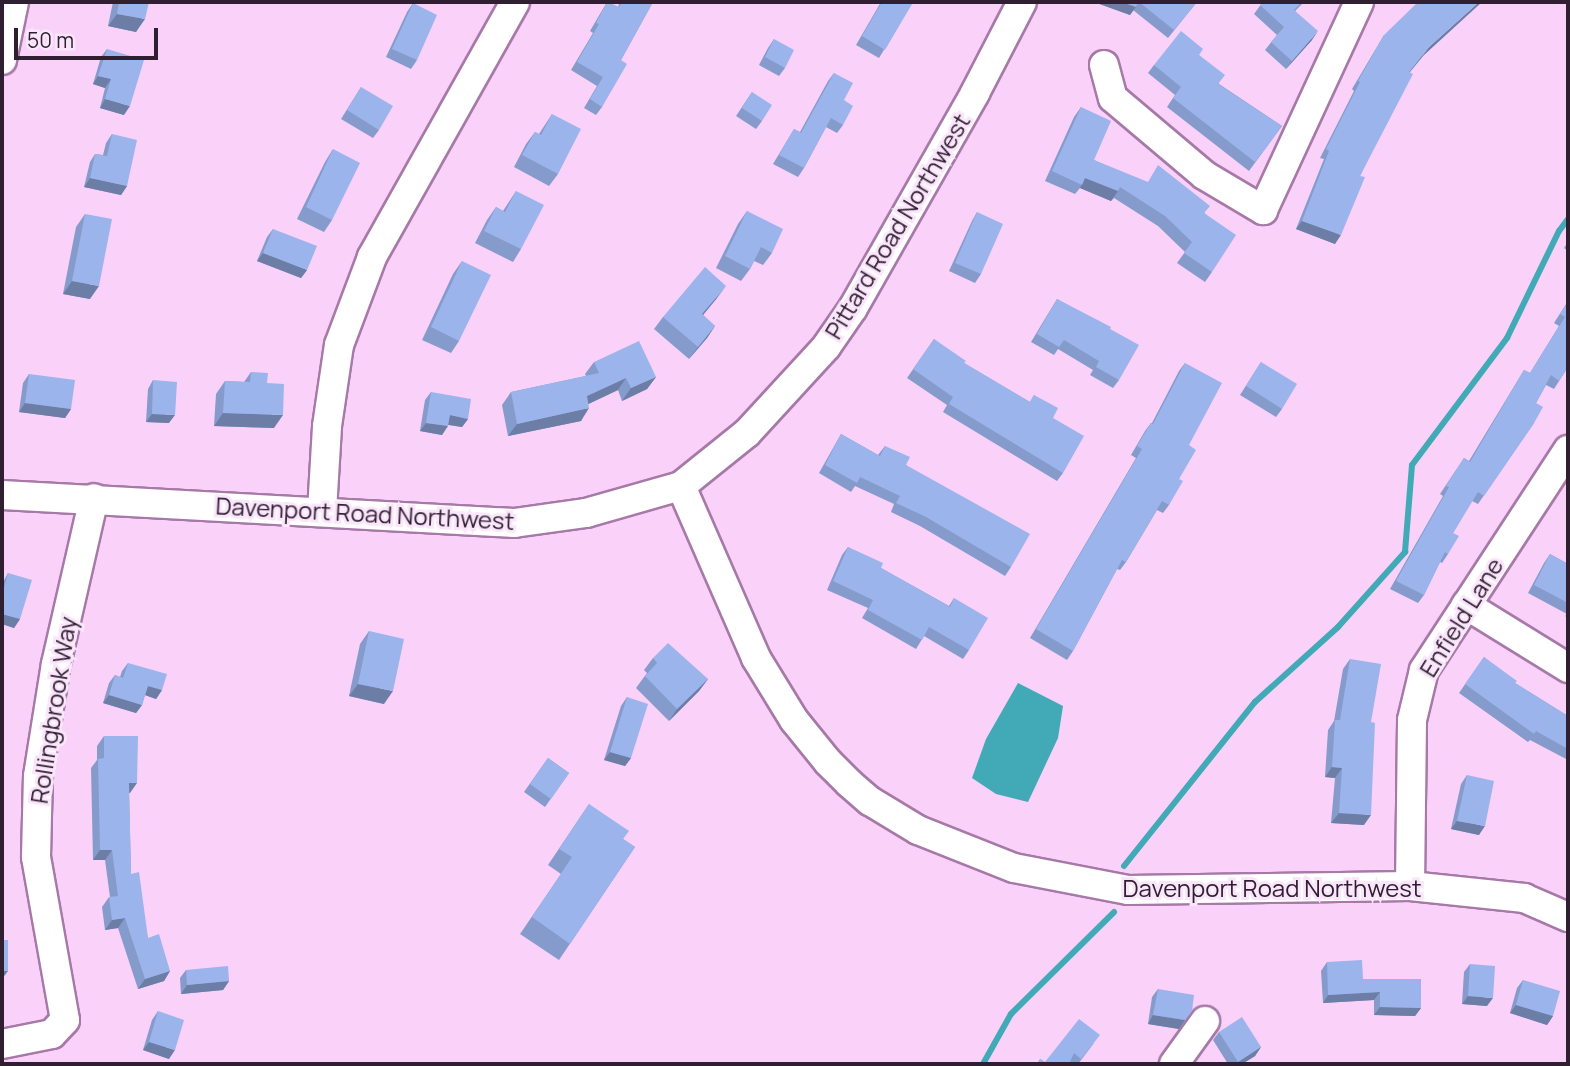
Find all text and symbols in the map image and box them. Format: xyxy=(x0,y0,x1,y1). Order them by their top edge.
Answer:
scale bar xyxy=(18,14,161,58)
text: 50 m xyxy=(27,26,74,54)
street label: Pittard Road Northwest xyxy=(818,108,976,344)
street label: Davenport Road Northwest xyxy=(215,491,515,535)
street label: Enfield Lane xyxy=(1413,552,1509,682)
street label: Rollingbrook Way xyxy=(24,614,82,806)
street label: Davenport Road Northwest xyxy=(1122,874,1422,902)

